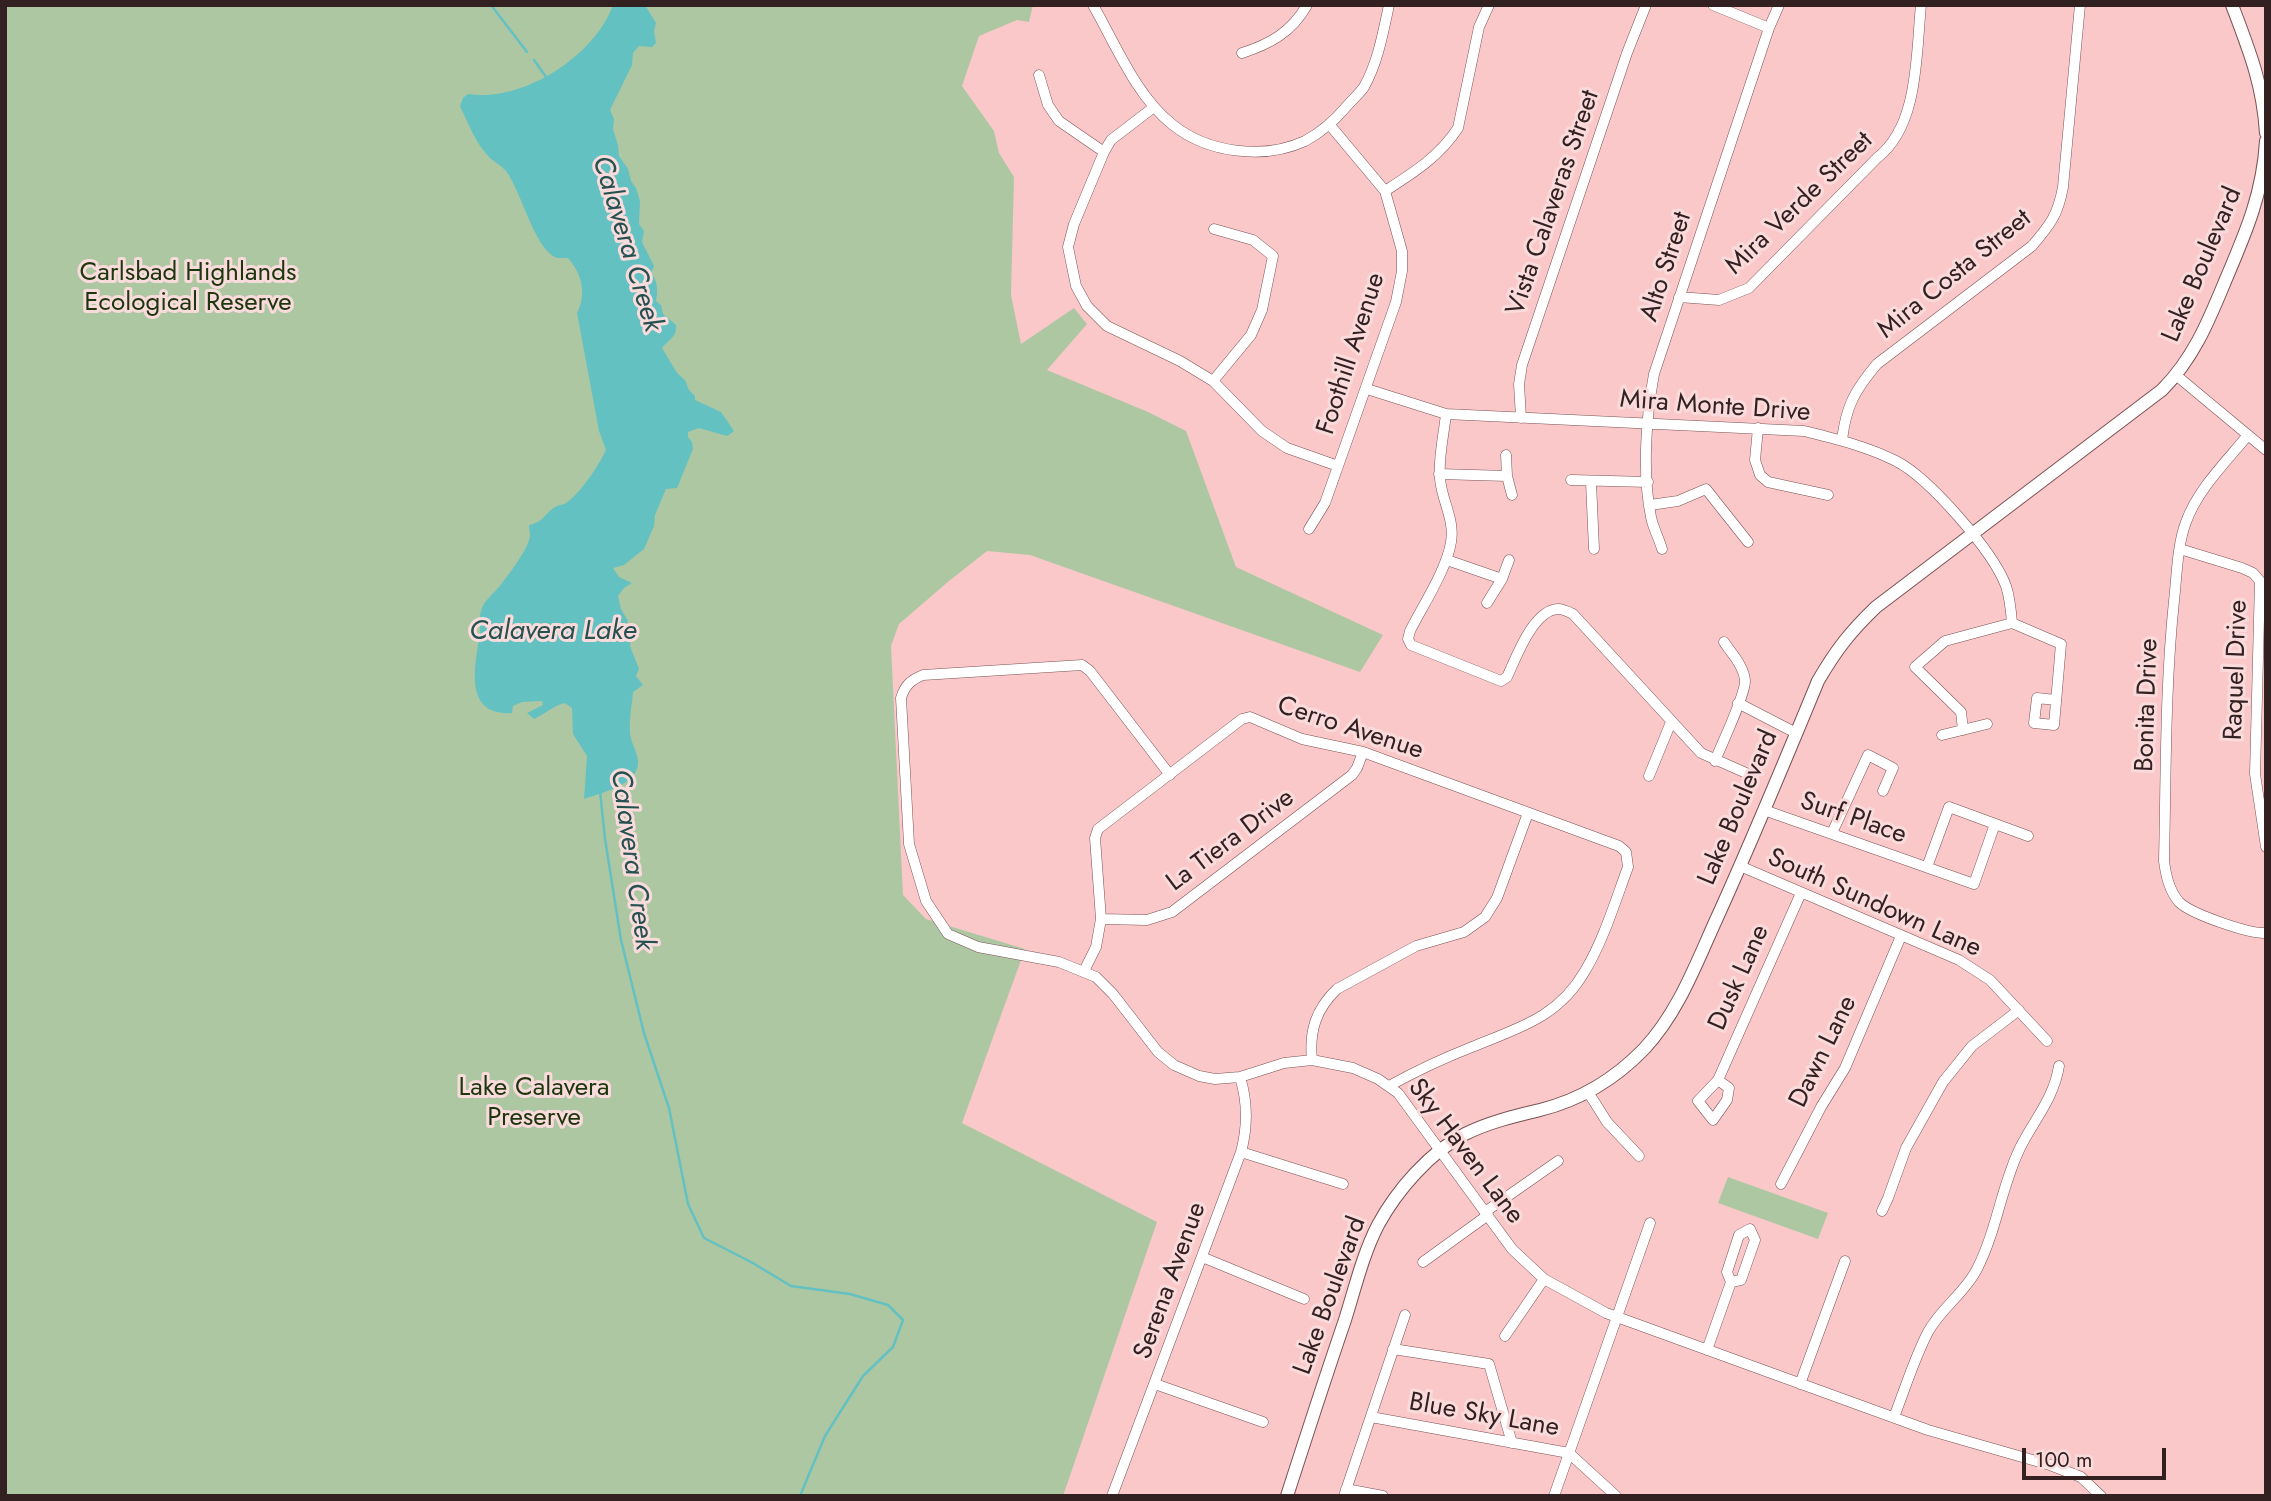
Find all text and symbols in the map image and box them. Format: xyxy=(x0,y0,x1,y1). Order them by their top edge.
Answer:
street label: Vista Calaveras Street xyxy=(1501,86,1607,320)
street label: Mira Verde Street xyxy=(1720,126,1880,282)
water label: Calavera Creek xyxy=(583,152,669,336)
street label: Lake Boulevard xyxy=(2156,183,2250,347)
street label: Mira Costa Street xyxy=(1872,204,2038,346)
street label: Alto Street xyxy=(1635,208,1699,326)
park label: Carlsbad Highlands Ecological Reserve xyxy=(80,258,296,320)
street label: Foothill Avenue xyxy=(1311,269,1393,439)
street label: Mira Monte Drive xyxy=(1619,385,1811,429)
street label: Raquel Drive xyxy=(2219,599,2255,741)
water label: Calavera Lake xyxy=(469,615,637,649)
street label: Bonita Drive xyxy=(2130,638,2166,772)
street label: Cerro Avenue xyxy=(1273,691,1427,767)
street label: Lake Boulevard xyxy=(1692,726,1786,890)
water label: Calavera Creek xyxy=(602,768,660,952)
street label: La Tiera Drive xyxy=(1161,783,1301,899)
street label: Surf Place xyxy=(1796,786,1910,852)
street label: South Sundown Lane xyxy=(1762,843,1986,965)
street label: Dusk Lane xyxy=(1703,920,1777,1036)
street label: Dawn Lane xyxy=(1784,991,1864,1113)
park label: Lake Calavera Preserve xyxy=(459,1073,609,1134)
street label: Sky Haven Lane xyxy=(1400,1073,1530,1231)
street label: Serena Avenue xyxy=(1128,1198,1214,1364)
street label: Lake Boulevard xyxy=(1288,1213,1374,1379)
street label: Blue Sky Lane xyxy=(1406,1387,1562,1445)
scale bar xyxy=(2026,1434,2170,1478)
text: 100 m xyxy=(2035,1445,2092,1475)

